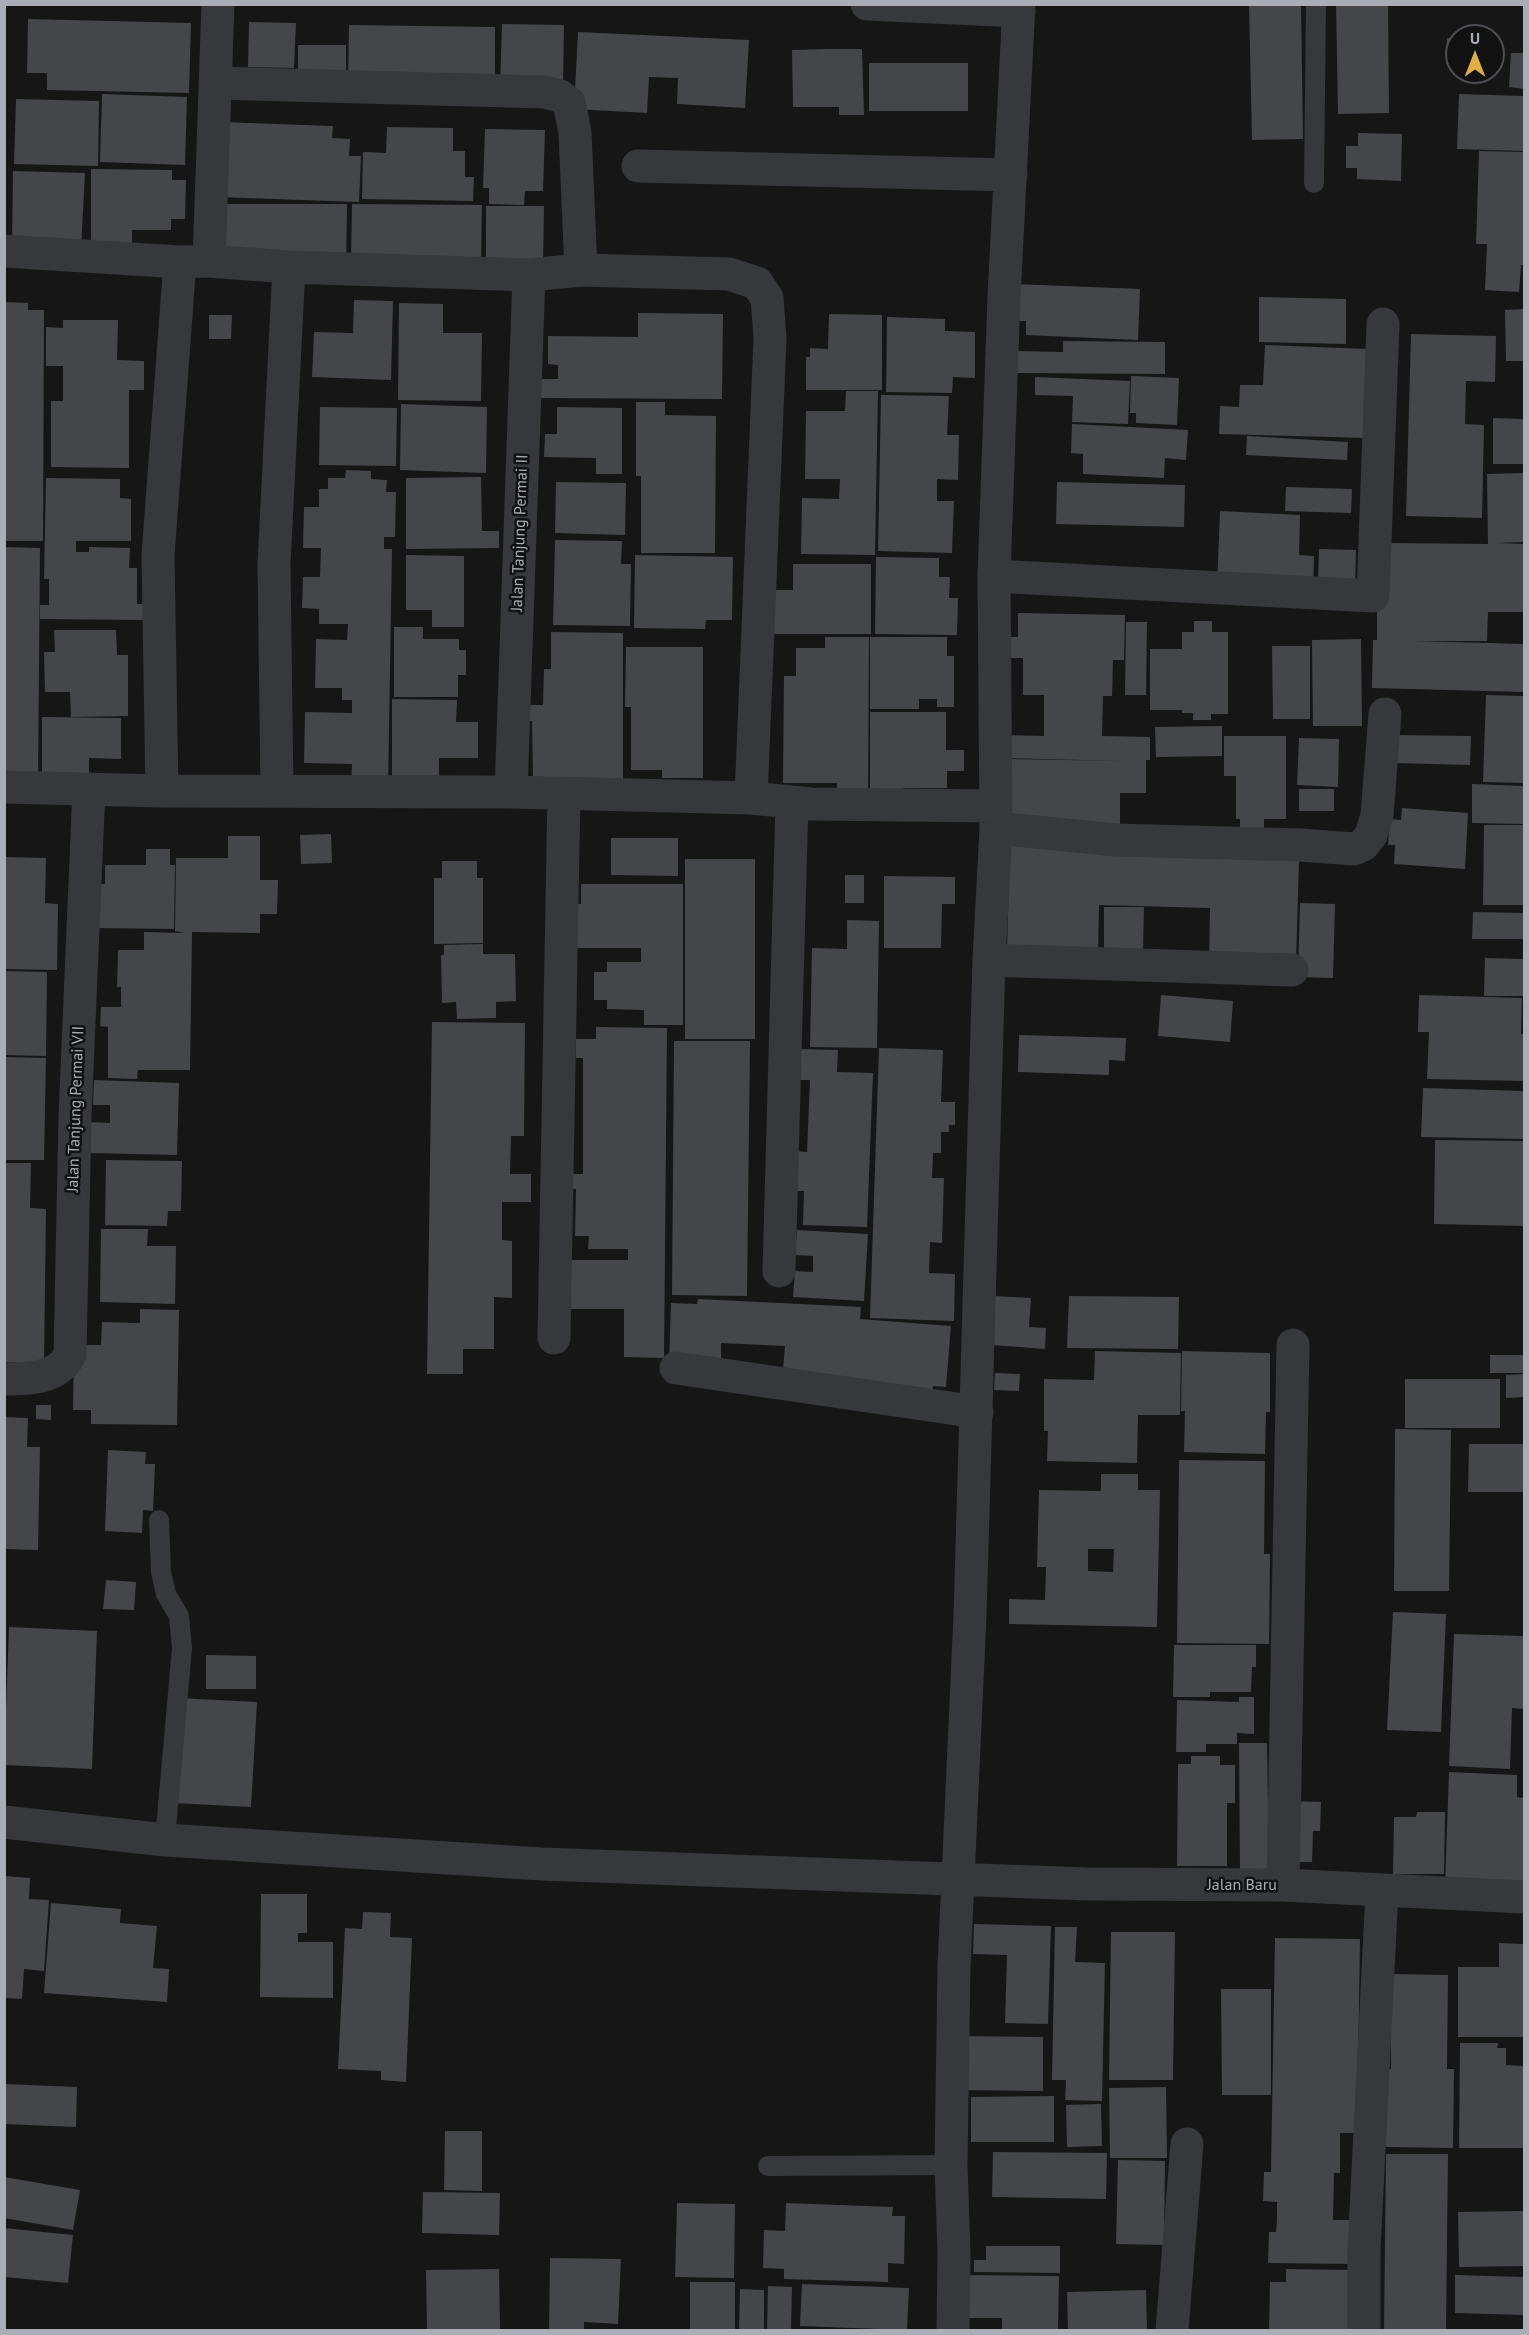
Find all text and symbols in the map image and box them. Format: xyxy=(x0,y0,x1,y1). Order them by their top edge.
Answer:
north arrow xyxy=(1445,24,1505,84)
text: U xyxy=(1470,28,1480,48)
street label: Jalan Tanjung Permai II xyxy=(508,454,532,612)
street label: Jalan Tanjung Permai VII xyxy=(64,1025,88,1193)
street label: Jalan Baru xyxy=(1207,1875,1277,1895)

